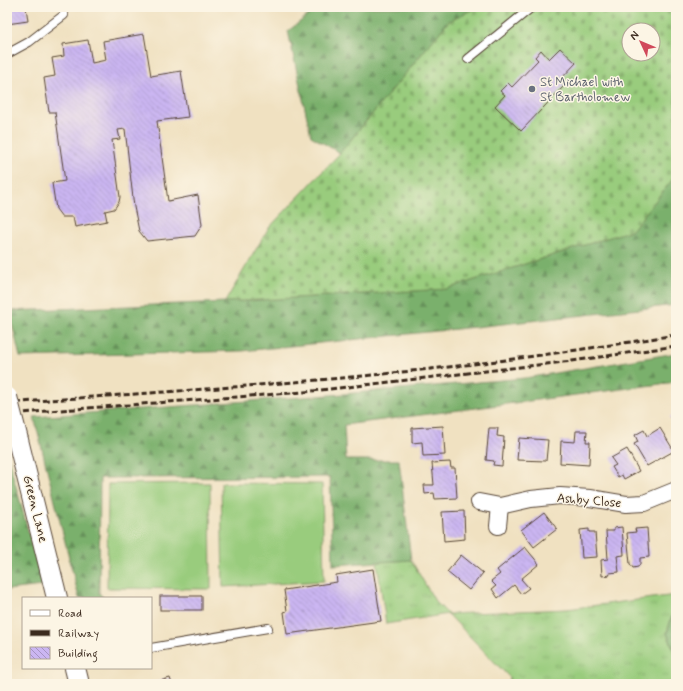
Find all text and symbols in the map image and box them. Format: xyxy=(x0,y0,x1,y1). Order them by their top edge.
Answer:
north arrow xyxy=(621,22,661,62)
text: N xyxy=(627,28,642,43)
place label: St Michael with St Bartholomew xyxy=(540,74,630,106)
marker: St Michael with St Bartholomew xyxy=(527,84,537,94)
street label: Green Lane xyxy=(18,474,52,544)
street label: Ashby Close xyxy=(556,490,622,512)
legend xyxy=(22,597,152,669)
text: Road xyxy=(58,606,82,622)
text: Railway xyxy=(58,626,100,642)
text: Building xyxy=(58,646,98,663)

